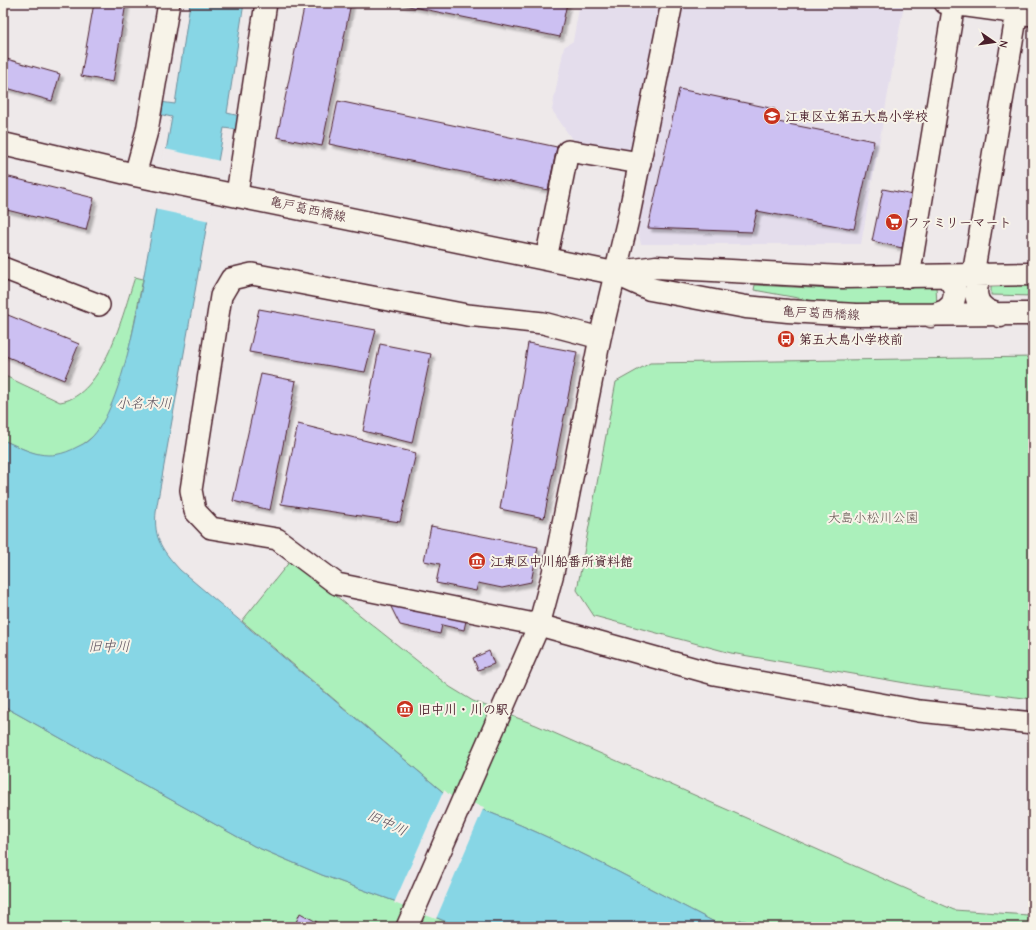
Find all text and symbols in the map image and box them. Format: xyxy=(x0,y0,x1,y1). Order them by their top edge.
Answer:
north arrow xyxy=(974,22,1014,62)
text: N xyxy=(996,39,1010,49)
school or university icon: 江東区立第五大島小学校 xyxy=(762,106,782,126)
place label: 江東区立第五大島小学校 xyxy=(785,109,928,124)
street label: 亀戸葛西橋線 xyxy=(268,194,349,225)
supermarket icon: ファミリーマート xyxy=(884,212,904,232)
place label: ファミリーマート xyxy=(907,215,1012,230)
street label: 亀戸葛西橋線 xyxy=(782,303,861,323)
bus stop icon: 第五大島小学校前 xyxy=(776,329,796,349)
place label: 第五大島小学校前 xyxy=(799,332,903,347)
water label: 小名木川 xyxy=(116,395,172,412)
park label: 大島小松川公園 xyxy=(827,510,919,525)
museum icon: 江東区中川船番所資料館 xyxy=(467,551,487,571)
place label: 江東区中川船番所資料館 xyxy=(490,554,633,569)
water label: 旧中川 xyxy=(88,638,130,655)
museum icon: 旧中川・川の駅 xyxy=(395,699,415,719)
place label: 旧中川・川の駅 xyxy=(418,702,509,717)
water label: 旧中川 xyxy=(364,806,410,840)

